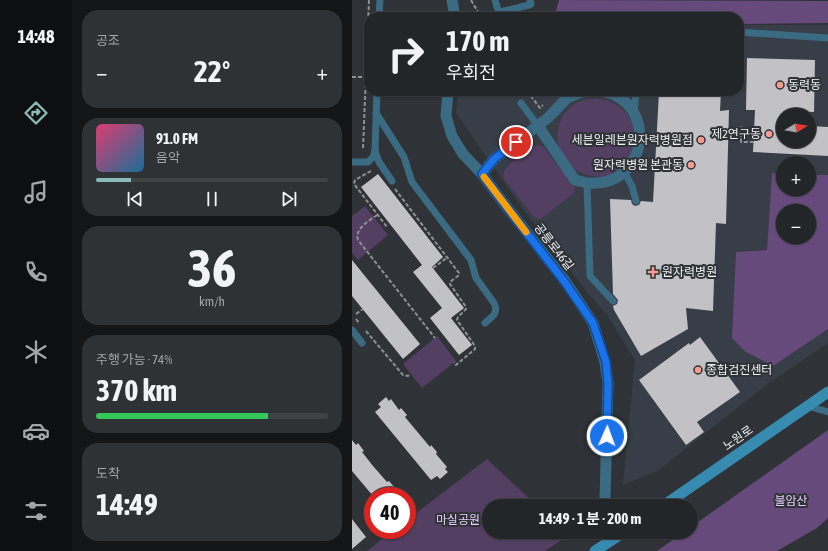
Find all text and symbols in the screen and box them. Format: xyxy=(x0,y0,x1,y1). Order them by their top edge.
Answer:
text: 170 m xyxy=(446,25,509,57)
text: 14:48 xyxy=(17,26,55,47)
icon: right xyxy=(380,28,432,80)
text: 공조 xyxy=(96,33,120,48)
text: 22° xyxy=(194,54,230,88)
text: − xyxy=(96,59,107,85)
text: + xyxy=(317,59,328,85)
text: 우회전 xyxy=(446,62,496,83)
place label: 동력동 xyxy=(788,78,821,92)
marker: 동력동 xyxy=(775,80,785,90)
icon: directions xyxy=(22,99,50,127)
north arrow xyxy=(776,108,816,148)
map controls xyxy=(776,108,816,244)
pin xyxy=(499,125,533,159)
place label: 제2연구동 xyxy=(711,127,761,141)
marker: 제2연구동 xyxy=(764,129,774,139)
text: 91.0 FM xyxy=(156,130,198,147)
icon: arrive xyxy=(505,131,527,153)
place label: 세븐일레븐원자력병원점 xyxy=(572,133,693,147)
marker: 세븐일레븐원자력병원점 xyxy=(696,135,706,145)
text: 음악 xyxy=(156,150,180,165)
button: + xyxy=(776,156,816,196)
place label: 원자력병원 본관동 xyxy=(593,158,683,172)
marker: 원자력병원 본관동 xyxy=(686,160,696,170)
icon: music xyxy=(22,178,50,206)
icon: previous xyxy=(124,188,146,210)
icon: pause xyxy=(201,188,223,210)
icon: next xyxy=(278,188,300,210)
button: − xyxy=(776,204,816,244)
street label: 공릉로46길 xyxy=(531,221,577,273)
text: 36 xyxy=(188,238,236,298)
icon: phone xyxy=(22,258,50,286)
place label: 원자력병원 xyxy=(662,265,717,279)
marker: 원자력병원 xyxy=(647,266,659,278)
text: km/h xyxy=(199,294,225,309)
icon: climate xyxy=(22,338,50,366)
text: 주행 가능 · 74% xyxy=(96,352,172,367)
place label: 종합검진센터 xyxy=(706,363,772,377)
marker: 종합검진센터 xyxy=(693,365,703,375)
text: 370 km xyxy=(96,373,177,407)
position arrow xyxy=(586,415,628,457)
icon: car xyxy=(22,417,50,445)
street label: 노원로 xyxy=(720,423,756,453)
text: 도착 xyxy=(96,466,120,481)
text: 14:49 xyxy=(96,487,158,521)
speed limit sign: 40 xyxy=(364,487,416,539)
park label: 불암산 xyxy=(774,494,808,508)
icon: filters xyxy=(22,497,50,525)
text: 14:49 · 1 분 · 200 m xyxy=(539,510,641,527)
park label: 마실공원 xyxy=(436,513,480,527)

